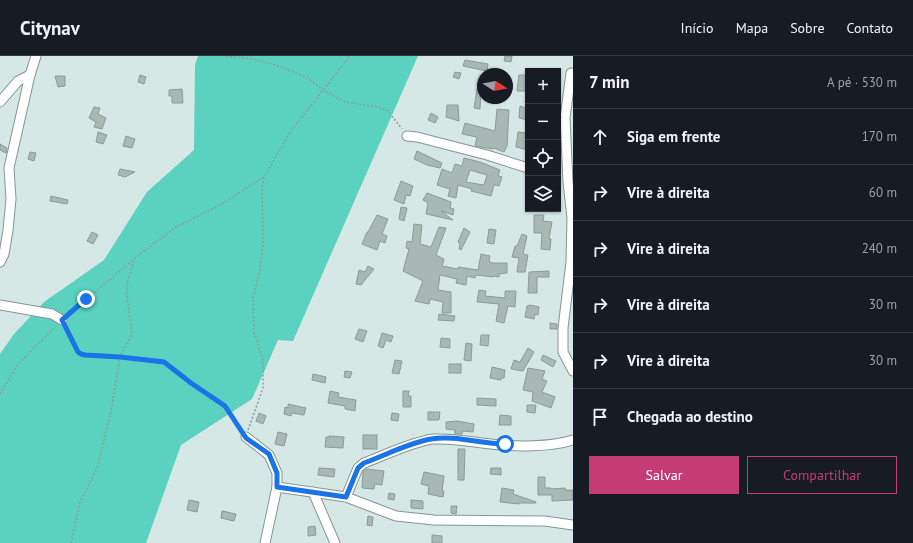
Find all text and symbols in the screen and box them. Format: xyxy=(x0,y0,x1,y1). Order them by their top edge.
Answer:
text: Citynav xyxy=(20,16,80,40)
text: Início xyxy=(681,19,714,37)
text: Mapa xyxy=(736,19,768,37)
text: Sobre xyxy=(790,19,825,37)
text: Contato xyxy=(847,19,893,37)
north arrow xyxy=(477,68,513,104)
map controls xyxy=(525,68,561,212)
button: + xyxy=(525,68,561,104)
text: 7 min xyxy=(589,71,630,93)
text: A pé · 530 m xyxy=(827,74,897,91)
button: − xyxy=(525,104,561,140)
icon: ahead xyxy=(589,126,611,148)
text: Siga em frente xyxy=(627,127,720,146)
text: 170 m xyxy=(862,128,897,145)
button: locate xyxy=(525,140,561,176)
button: layers xyxy=(525,176,561,212)
icon: right xyxy=(589,182,611,204)
text: Vire à direita xyxy=(627,183,710,202)
text: 60 m xyxy=(869,184,897,201)
icon: right xyxy=(589,238,611,260)
text: Vire à direita xyxy=(627,239,710,258)
text: 240 m xyxy=(862,240,897,257)
route end xyxy=(77,290,95,308)
icon: right xyxy=(589,294,611,316)
text: Vire à direita xyxy=(627,295,710,314)
text: 30 m xyxy=(869,296,897,313)
icon: right xyxy=(589,350,611,372)
text: Vire à direita xyxy=(627,351,710,370)
text: 30 m xyxy=(869,352,897,369)
icon: arrive xyxy=(589,406,611,428)
text: Chegada ao destino xyxy=(627,407,753,426)
route start xyxy=(496,435,514,453)
button: Salvar xyxy=(589,456,739,494)
button: Compartilhar xyxy=(747,456,897,494)

